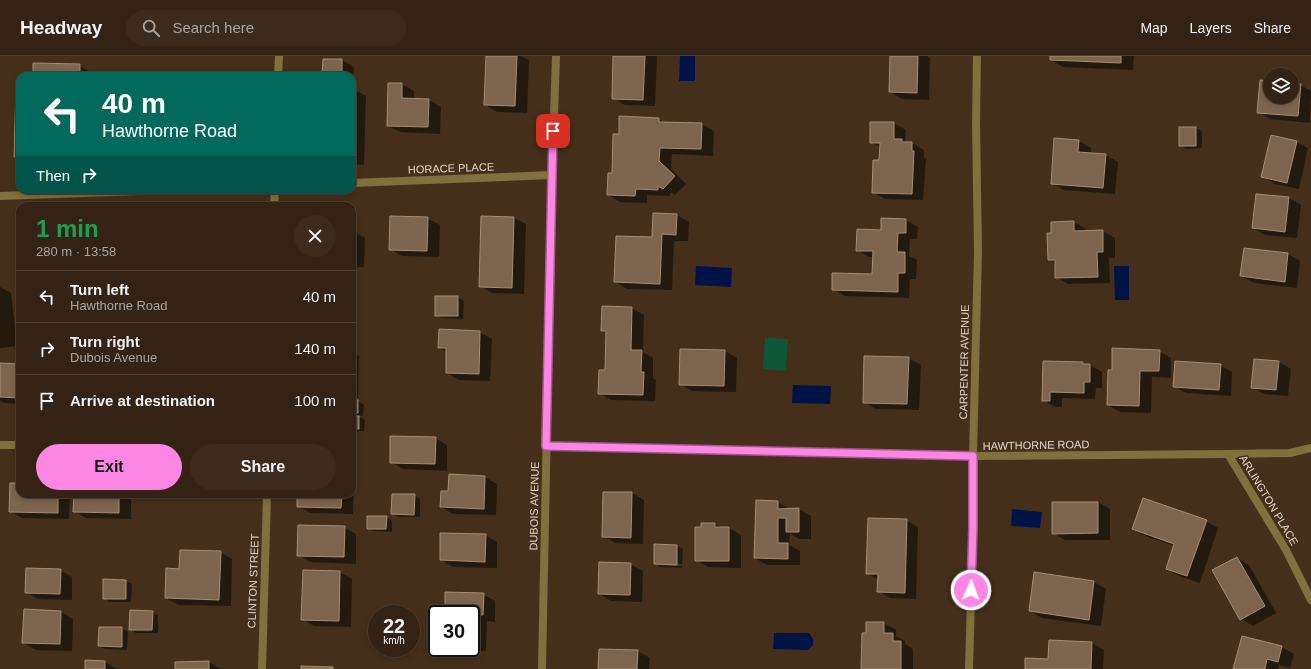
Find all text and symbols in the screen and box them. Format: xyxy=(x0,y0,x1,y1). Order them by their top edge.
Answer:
search box xyxy=(126,10,406,46)
text: Headway xyxy=(20,17,102,38)
icon: search xyxy=(140,17,162,39)
text: Search here xyxy=(172,19,254,36)
text: Map xyxy=(1140,20,1168,36)
text: Layers xyxy=(1190,20,1232,36)
text: Share xyxy=(1254,20,1291,36)
map controls xyxy=(1263,68,1299,104)
button: layers xyxy=(1263,68,1299,104)
icon: left xyxy=(36,88,88,140)
text: 40 m xyxy=(102,88,166,119)
pin xyxy=(536,114,570,148)
icon: arrive xyxy=(542,120,564,142)
text: Hawthorne Road xyxy=(102,121,237,141)
street label: HORACE PLACE xyxy=(408,160,494,176)
icon: right xyxy=(78,164,100,186)
text: Then xyxy=(36,167,70,184)
text: 1 min xyxy=(36,215,99,242)
button: close xyxy=(294,215,336,257)
text: 280 m · 13:58 xyxy=(36,244,116,259)
text: Turn left xyxy=(70,281,129,298)
icon: left xyxy=(36,286,58,308)
text: 40 m xyxy=(303,288,336,305)
text: Hawthorne Road xyxy=(70,298,168,313)
street label: CARPENTER AVENUE xyxy=(957,305,971,419)
text: Turn right xyxy=(70,333,140,350)
icon: right xyxy=(36,338,58,360)
text: 140 m xyxy=(294,340,336,357)
text: Dubois Avenue xyxy=(70,350,157,365)
icon: arrive xyxy=(36,390,58,412)
text: Arrive at destination xyxy=(70,392,215,409)
text: 100 m xyxy=(294,392,336,409)
street label: HAWTHORNE ROAD xyxy=(983,438,1089,452)
button: Exit xyxy=(36,444,182,490)
button: Share xyxy=(190,444,336,490)
street label: ARLINGTON PLACE xyxy=(1237,453,1301,547)
street label: DUBOIS AVENUE xyxy=(527,461,541,551)
street label: CLINTON STREET xyxy=(245,533,261,628)
position arrow xyxy=(950,569,992,611)
speed limit sign: 30 xyxy=(428,605,480,657)
text: 22 xyxy=(383,615,405,637)
text: km/h xyxy=(383,635,405,646)

